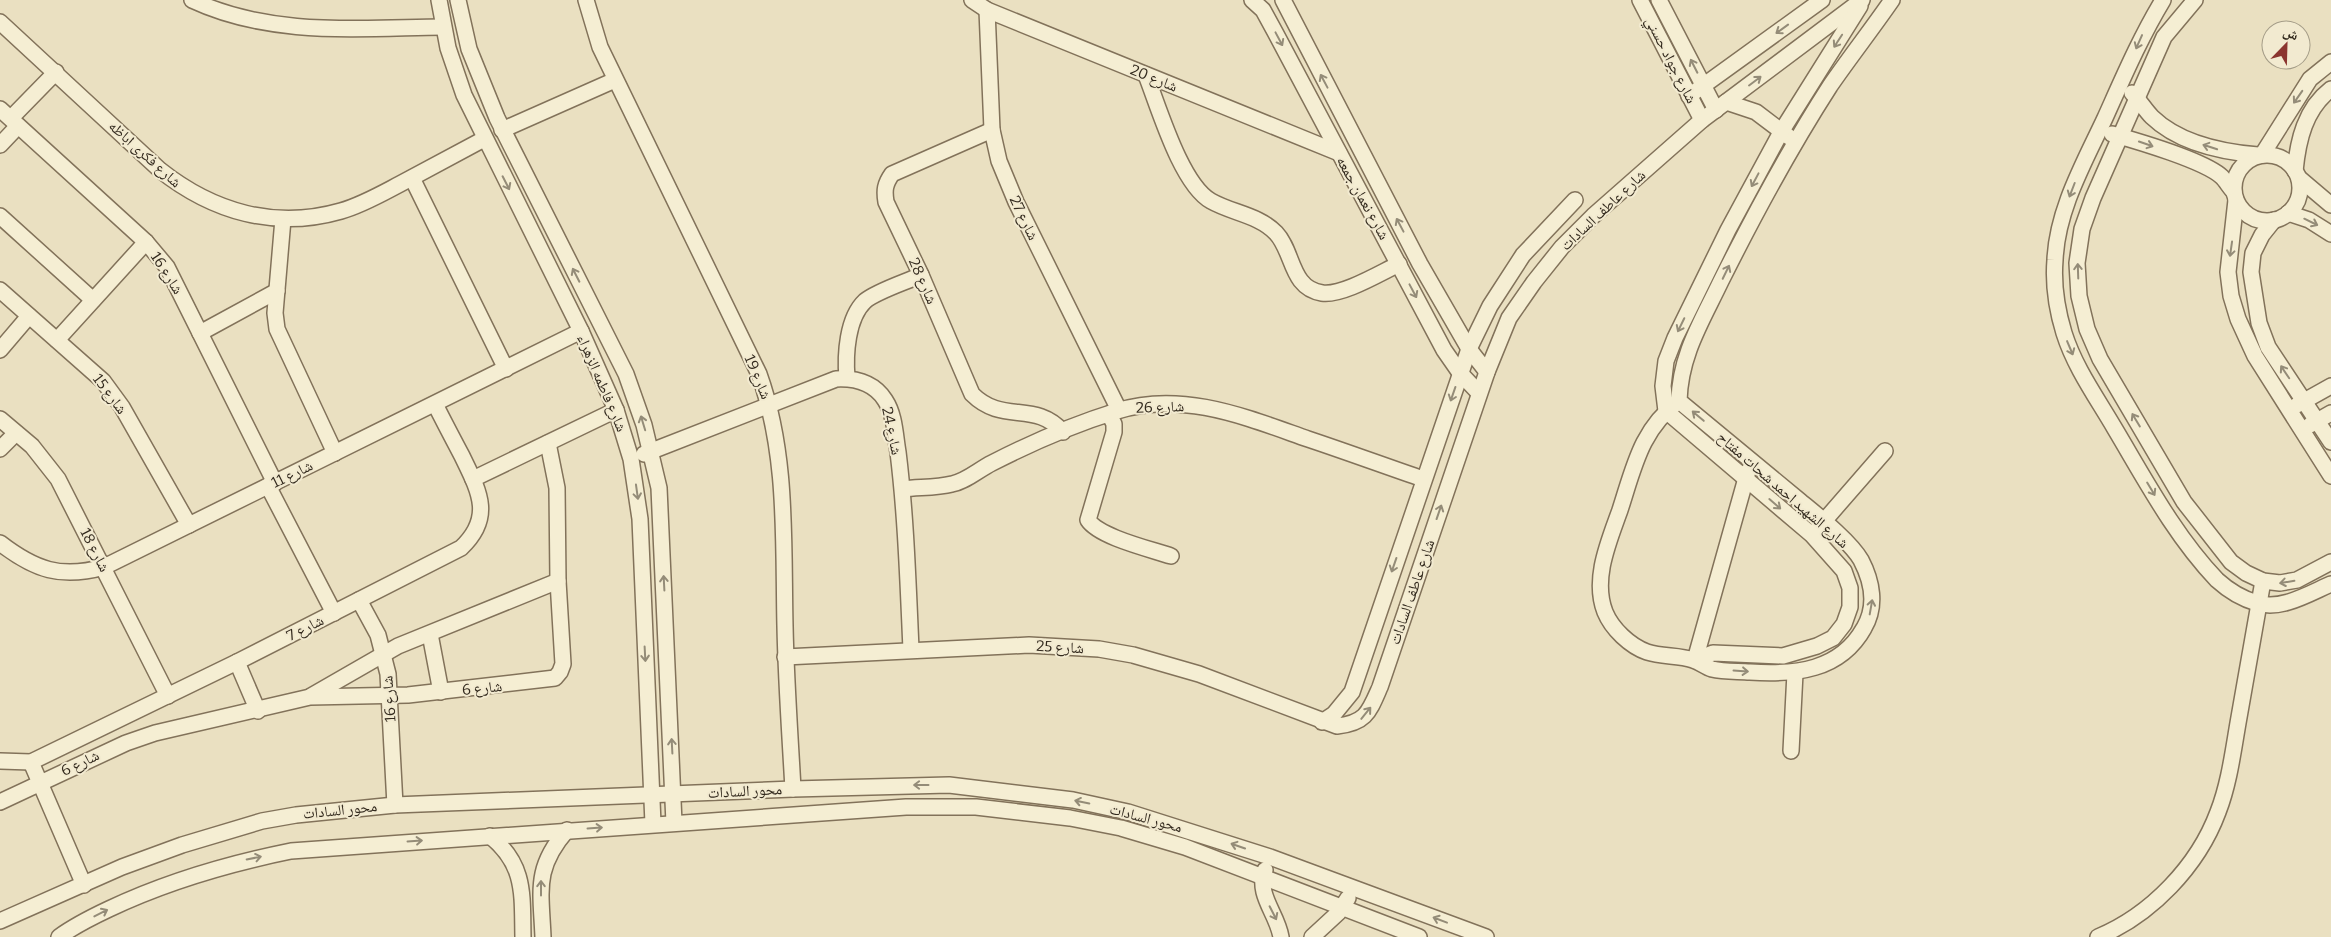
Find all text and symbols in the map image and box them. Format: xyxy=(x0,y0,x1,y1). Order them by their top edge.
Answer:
street label: شارع جواد حسني xyxy=(1639,14,1701,108)
north arrow xyxy=(2261,20,2311,70)
text: ش xyxy=(2281,23,2301,44)
one-way arrow xyxy=(1775,24,1789,34)
one-way arrow xyxy=(1274,32,1284,47)
one-way arrow xyxy=(1833,34,1843,48)
one-way arrow xyxy=(2134,34,2143,49)
one-way arrow xyxy=(1689,59,1699,74)
street label: شارع 20 xyxy=(1127,60,1180,97)
one-way arrow xyxy=(1319,74,1328,89)
one-way arrow xyxy=(1748,75,1761,86)
one-way arrow xyxy=(2293,90,2303,104)
street label: شارع فكرى اباظه xyxy=(104,117,185,192)
one-way arrow xyxy=(2137,140,2153,149)
one-way arrow xyxy=(2203,142,2219,151)
street label: شارع نعمان جمعه xyxy=(1332,153,1393,243)
street label: شارع عاطف السادات xyxy=(1557,166,1650,255)
one-way arrow xyxy=(1750,173,1760,188)
one-way arrow xyxy=(501,175,511,190)
one-way arrow xyxy=(2067,182,2076,198)
street label: شارع 27 xyxy=(1005,193,1042,244)
one-way arrow xyxy=(2303,217,2318,227)
one-way arrow xyxy=(1394,218,1404,233)
one-way arrow xyxy=(2226,240,2236,256)
street label: شارع 16 xyxy=(146,249,187,298)
street label: شارع 28 xyxy=(904,255,941,307)
one-way arrow xyxy=(2073,264,2082,280)
one-way arrow xyxy=(1721,265,1731,280)
one-way arrow xyxy=(571,268,580,283)
one-way arrow xyxy=(1409,283,1418,298)
one-way arrow xyxy=(1676,318,1686,333)
street label: شارع فاطمه الزهراء xyxy=(572,332,631,435)
one-way arrow xyxy=(2066,340,2076,355)
street label: شارع 19 xyxy=(740,352,775,402)
one-way arrow xyxy=(2280,365,2291,379)
street label: شارع 15 xyxy=(88,370,131,418)
one-way arrow xyxy=(1448,386,1457,402)
street label: شارع 26 xyxy=(1135,397,1185,418)
street label: شارع 24 xyxy=(877,405,906,457)
one-way arrow xyxy=(1691,411,1704,422)
one-way arrow xyxy=(2131,414,2141,428)
one-way arrow xyxy=(638,415,648,431)
street label: شارع الشهيد احمد شحات مفتاح xyxy=(1713,428,1853,553)
street label: شارع 11 xyxy=(268,456,316,493)
one-way arrow xyxy=(2146,482,2156,496)
one-way arrow xyxy=(632,484,642,500)
one-way arrow xyxy=(1769,498,1782,510)
one-way arrow xyxy=(1435,504,1444,520)
street label: شارع 18 xyxy=(76,525,114,575)
street label: شارع عاطف السادات xyxy=(1386,537,1439,647)
one-way arrow xyxy=(1389,556,1398,572)
one-way arrow xyxy=(660,575,669,591)
one-way arrow xyxy=(2279,577,2295,587)
one-way arrow xyxy=(1866,600,1876,616)
street label: شارع 7 xyxy=(284,611,327,646)
street label: شارع 25 xyxy=(1036,637,1084,658)
one-way arrow xyxy=(641,646,650,662)
one-way arrow xyxy=(1733,667,1749,676)
street label: شارع 16 xyxy=(378,675,401,723)
street label: شارع 6 xyxy=(461,677,503,700)
one-way arrow xyxy=(1361,707,1372,720)
one-way arrow xyxy=(667,738,677,754)
street label: شارع 6 xyxy=(58,746,103,781)
street label: محور السادات xyxy=(707,780,783,802)
one-way arrow xyxy=(913,780,930,790)
street label: محور السادات xyxy=(302,797,378,823)
one-way arrow xyxy=(1075,797,1091,806)
street label: محور السادات xyxy=(1108,800,1184,836)
one-way arrow xyxy=(586,824,602,833)
one-way arrow xyxy=(407,836,423,845)
one-way arrow xyxy=(1231,841,1247,850)
one-way arrow xyxy=(245,853,261,863)
one-way arrow xyxy=(536,881,546,897)
one-way arrow xyxy=(1269,905,1278,920)
one-way arrow xyxy=(93,908,108,917)
one-way arrow xyxy=(1433,915,1449,924)

